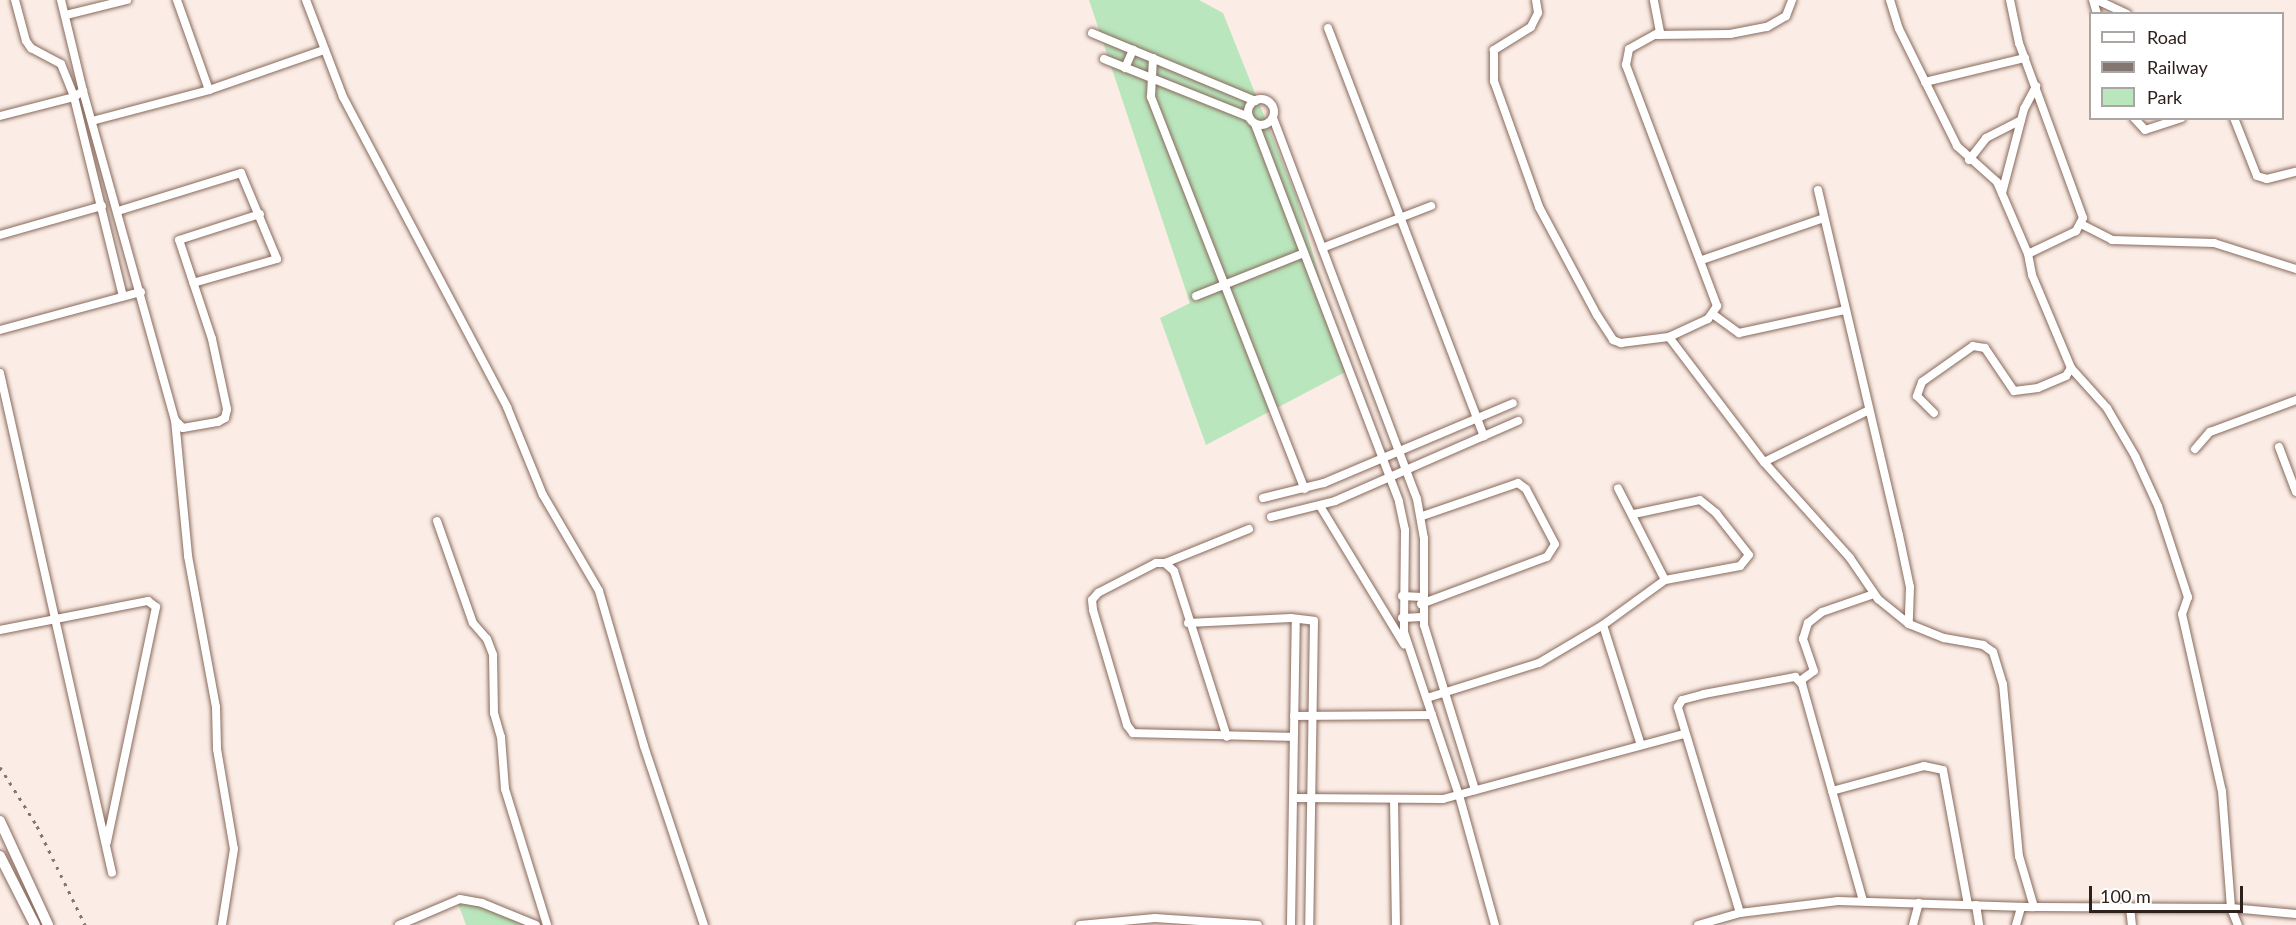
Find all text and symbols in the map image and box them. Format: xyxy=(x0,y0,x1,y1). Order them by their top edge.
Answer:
legend xyxy=(2089,12,2284,120)
text: Road xyxy=(2147,26,2187,48)
text: Railway xyxy=(2147,56,2208,78)
text: Park xyxy=(2147,86,2182,108)
scale bar xyxy=(2092,874,2246,912)
text: 100 m xyxy=(2100,885,2151,907)

